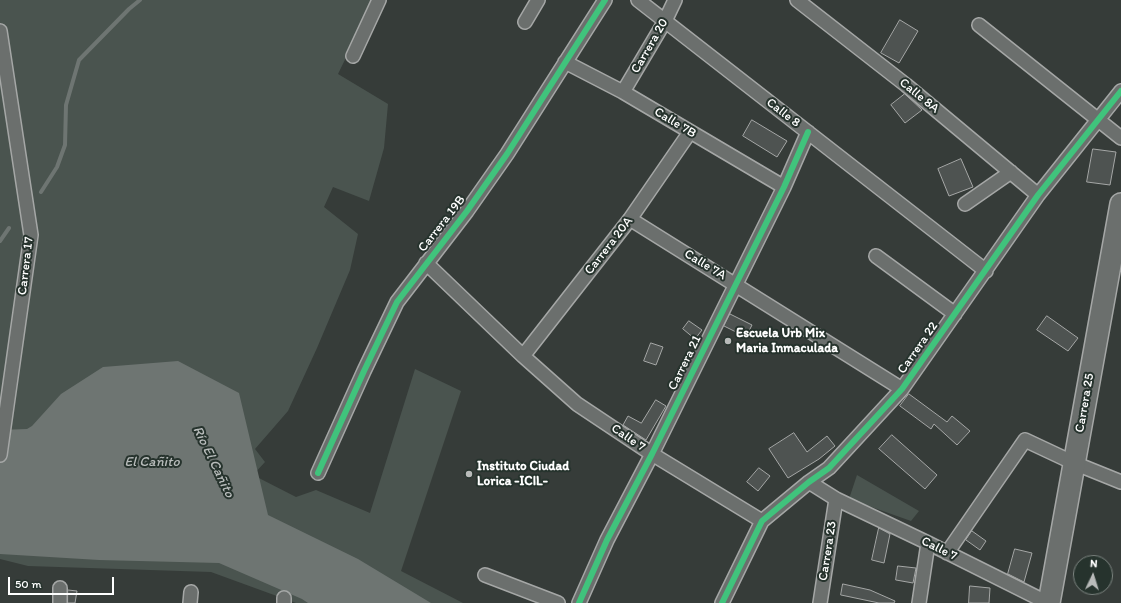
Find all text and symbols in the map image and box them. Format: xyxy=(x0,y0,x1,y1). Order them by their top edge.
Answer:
street label: Carrera 20 xyxy=(628,16,672,76)
street label: Calle 8A xyxy=(896,75,942,117)
street label: Calle 8 xyxy=(763,95,803,131)
street label: Calle 7B xyxy=(651,104,699,142)
street label: Carrera 19B xyxy=(415,193,469,255)
street label: Carrera 20A xyxy=(581,214,637,278)
street label: Carrera 17 xyxy=(15,236,37,296)
street label: Calle 7A xyxy=(681,246,729,284)
street label: Carrera 22 xyxy=(894,319,942,377)
place label: Escuela Urb Mix Maria Inmaculada xyxy=(736,326,838,357)
street label: Carrera 21 xyxy=(665,333,705,393)
marker: Escuela Urb Mix Maria Inmaculada xyxy=(723,336,733,346)
street label: Carrera 25 xyxy=(1072,372,1098,434)
street label: Calle 7 xyxy=(608,421,648,455)
water label: Río El Cañito xyxy=(188,424,238,500)
water label: El Cañito xyxy=(124,454,180,470)
place label: Instituto Ciudad Lorica -ICIL- xyxy=(477,459,569,490)
marker: Instituto Ciudad Lorica -ICIL- xyxy=(464,469,474,479)
street label: Carrera 23 xyxy=(816,520,840,582)
street label: Calle 7 xyxy=(918,534,960,564)
north arrow xyxy=(1073,555,1113,595)
text: N xyxy=(1090,557,1098,570)
scale bar xyxy=(10,569,116,595)
text: 50 m xyxy=(15,577,41,591)

